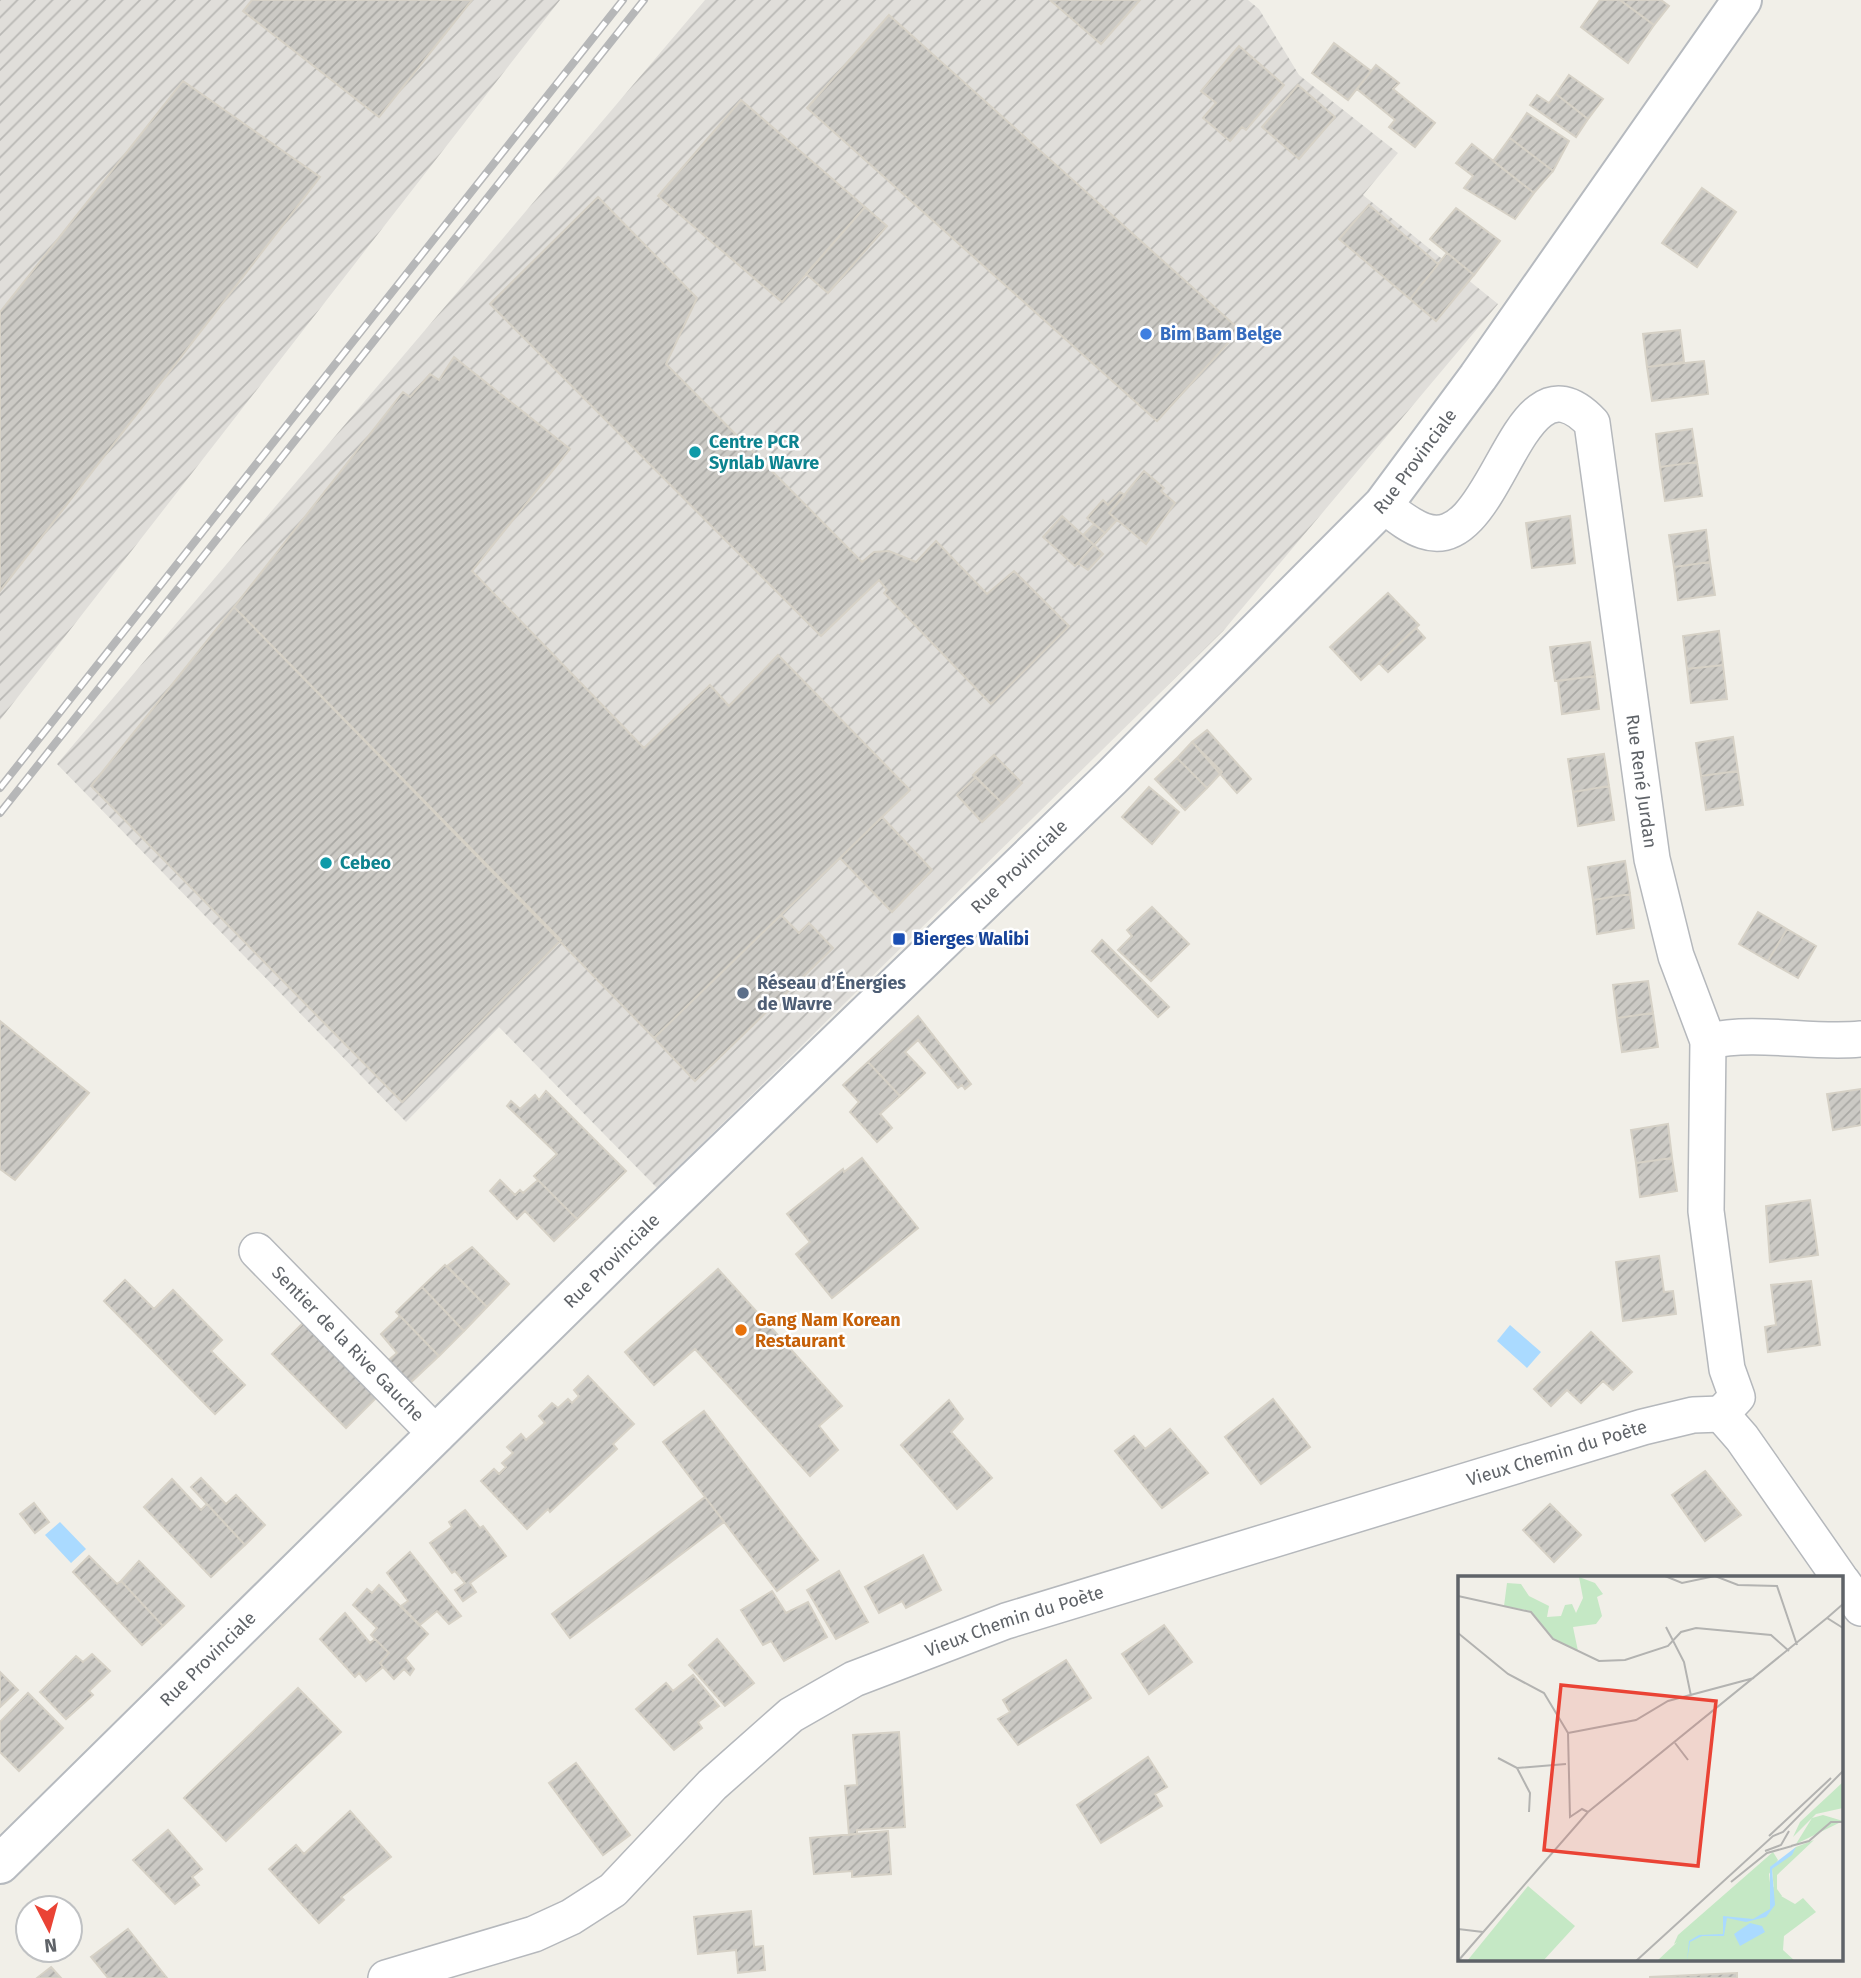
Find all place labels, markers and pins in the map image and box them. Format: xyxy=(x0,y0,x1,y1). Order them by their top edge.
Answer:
place label: Bim Bam Belge xyxy=(1160,323,1282,345)
marker: Bim Bam Belge xyxy=(1138,326,1154,342)
place label: Centre PCR Synlab Wavre xyxy=(709,431,819,474)
marker: Centre PCR Synlab Wavre xyxy=(687,444,703,460)
place label: Cebeo xyxy=(340,852,391,874)
marker: Cebeo xyxy=(318,855,334,871)
place label: Bierges Walibi xyxy=(913,928,1029,950)
marker: Bierges Walibi xyxy=(891,931,907,947)
place label: Réseau d’Énergies de Wavre xyxy=(757,971,906,1015)
marker: Réseau d’Énergies de Wavre xyxy=(735,985,751,1001)
place label: Gang Nam Korean Restaurant xyxy=(755,1309,901,1352)
marker: Gang Nam Korean Restaurant xyxy=(733,1322,749,1338)

